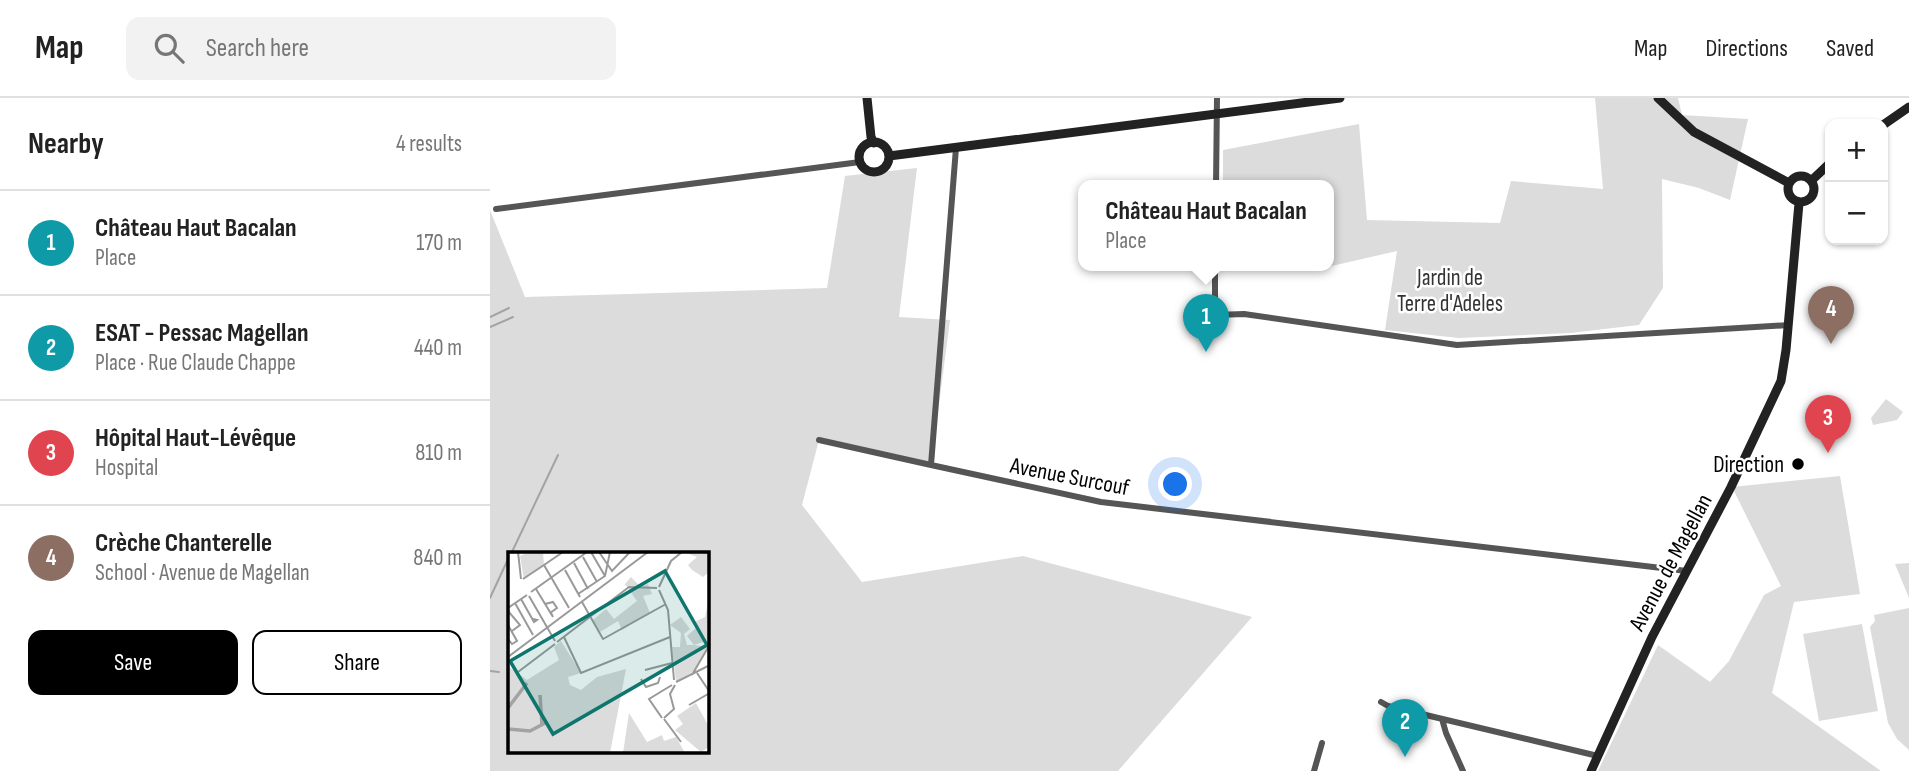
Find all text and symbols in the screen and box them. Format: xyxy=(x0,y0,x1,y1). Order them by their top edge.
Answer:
search box xyxy=(126,17,616,80)
text: Map xyxy=(35,28,84,68)
icon: search xyxy=(150,29,188,67)
text: Search here xyxy=(206,33,309,64)
text: Map xyxy=(1634,34,1667,63)
text: Directions xyxy=(1705,34,1788,63)
text: Saved xyxy=(1826,34,1874,63)
map controls xyxy=(1825,119,1888,245)
button: + xyxy=(1825,119,1888,182)
text: Nearby xyxy=(28,126,104,162)
text: 4 results xyxy=(396,130,462,158)
popup xyxy=(1078,180,1334,271)
button: − xyxy=(1825,182,1888,245)
text: Château Haut Bacalan xyxy=(1105,196,1307,227)
text: Château Haut Bacalan xyxy=(95,213,297,244)
text: Place xyxy=(1105,227,1146,255)
text: 1 xyxy=(46,229,56,257)
text: 170 m xyxy=(416,229,462,257)
text: Place xyxy=(95,244,136,272)
park label: Jardin de Terre d'Adeles xyxy=(1397,264,1503,318)
pin: 4 xyxy=(1808,286,1854,344)
pin: 1 xyxy=(1183,294,1229,352)
text: ESAT - Pessac Magellan xyxy=(95,318,309,349)
text: 2 xyxy=(46,334,56,362)
text: 440 m xyxy=(414,334,462,362)
text: Place · Rue Claude Chappe xyxy=(95,349,296,377)
pin: 3 xyxy=(1805,395,1851,453)
text: Hôpital Haut-Lévêque xyxy=(95,423,296,454)
text: 3 xyxy=(46,439,56,467)
text: 810 m xyxy=(415,439,462,467)
place label: Direction xyxy=(1713,451,1784,479)
street label: Avenue Surcouf xyxy=(1007,452,1132,502)
text: Hospital xyxy=(95,454,158,482)
marker: Direction xyxy=(1790,456,1806,472)
your location xyxy=(1158,467,1192,501)
street label: Avenue de Magellan xyxy=(1623,489,1719,636)
text: Crèche Chanterelle xyxy=(95,528,272,559)
text: 4 xyxy=(46,544,56,572)
text: 840 m xyxy=(413,544,462,572)
inset map xyxy=(508,552,709,754)
text: School · Avenue de Magellan xyxy=(95,559,310,587)
button: Save xyxy=(28,630,238,695)
button: Share xyxy=(252,630,462,695)
pin: 2 xyxy=(1382,699,1428,757)

